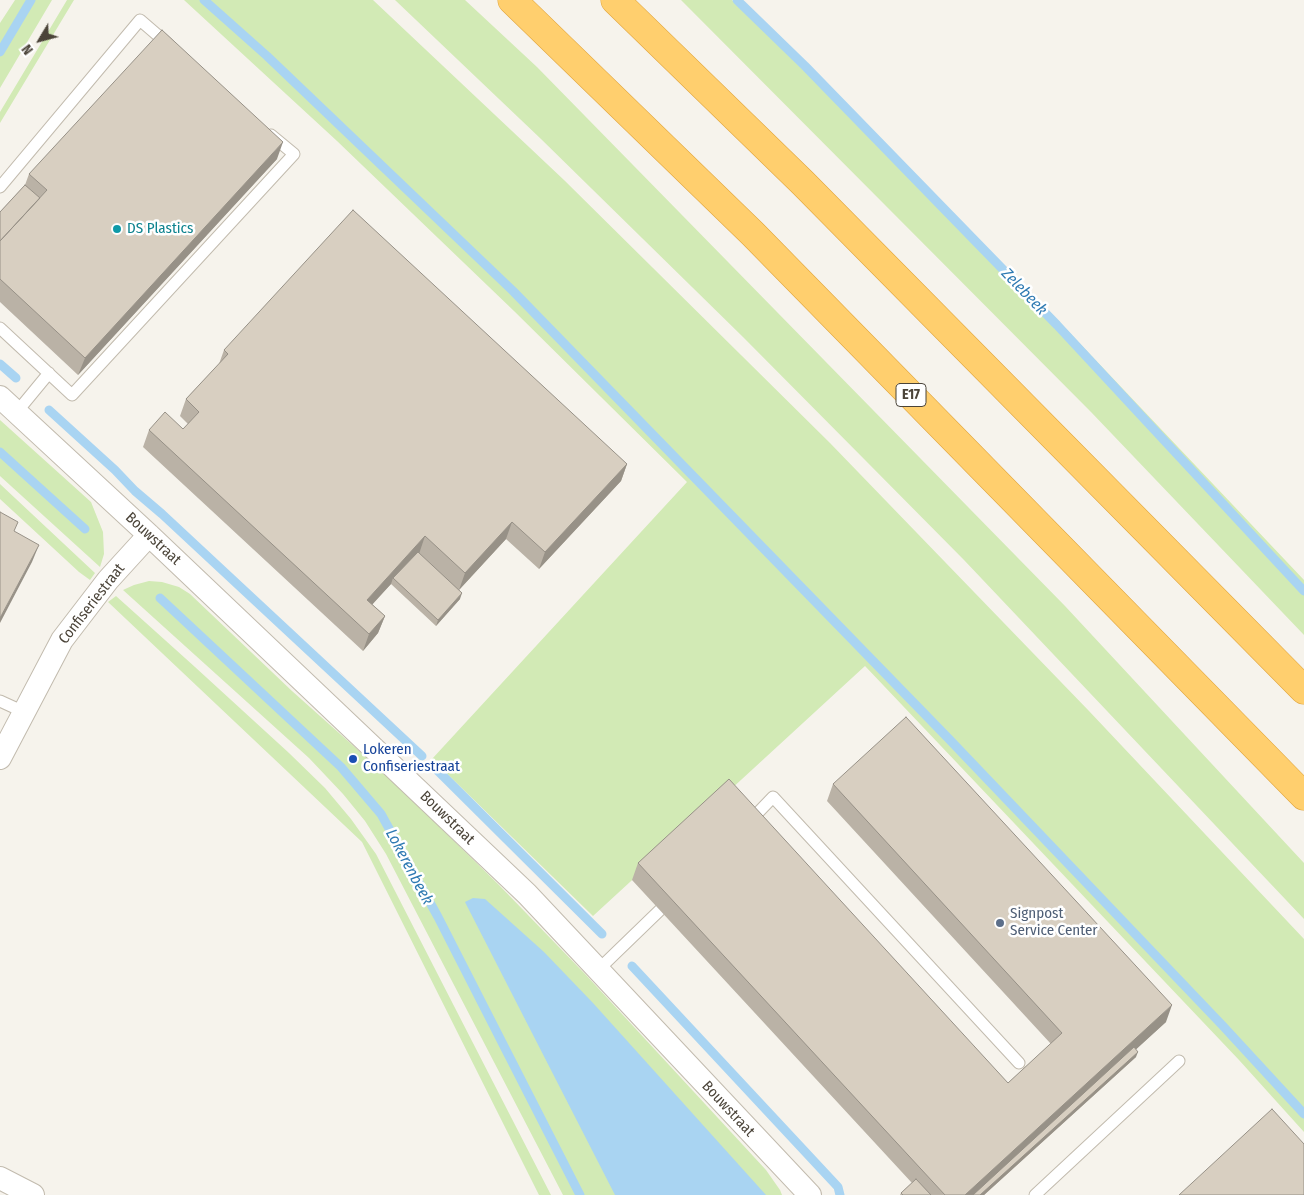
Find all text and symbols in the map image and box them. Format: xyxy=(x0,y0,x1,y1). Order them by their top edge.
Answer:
north arrow xyxy=(15,15,65,65)
text: N xyxy=(18,41,37,58)
place label: DS Plastics xyxy=(127,220,193,238)
marker: DS Plastics xyxy=(111,223,123,235)
water label: Zelebeek xyxy=(997,265,1051,319)
road number: E17 xyxy=(896,384,926,406)
street label: Bouwstraat xyxy=(121,509,185,569)
street label: Confiseriestraat xyxy=(55,560,129,648)
place label: Lokeren Confiseriestraat xyxy=(363,741,460,776)
marker: Lokeren Confiseriestraat xyxy=(347,753,359,765)
street label: Bouwstraat xyxy=(416,787,478,849)
water label: Lokerenbeek xyxy=(381,826,437,908)
place label: Signpost Service Center xyxy=(1010,905,1098,940)
marker: Signpost Service Center xyxy=(994,917,1006,929)
street label: Bouwstraat xyxy=(698,1077,758,1141)

